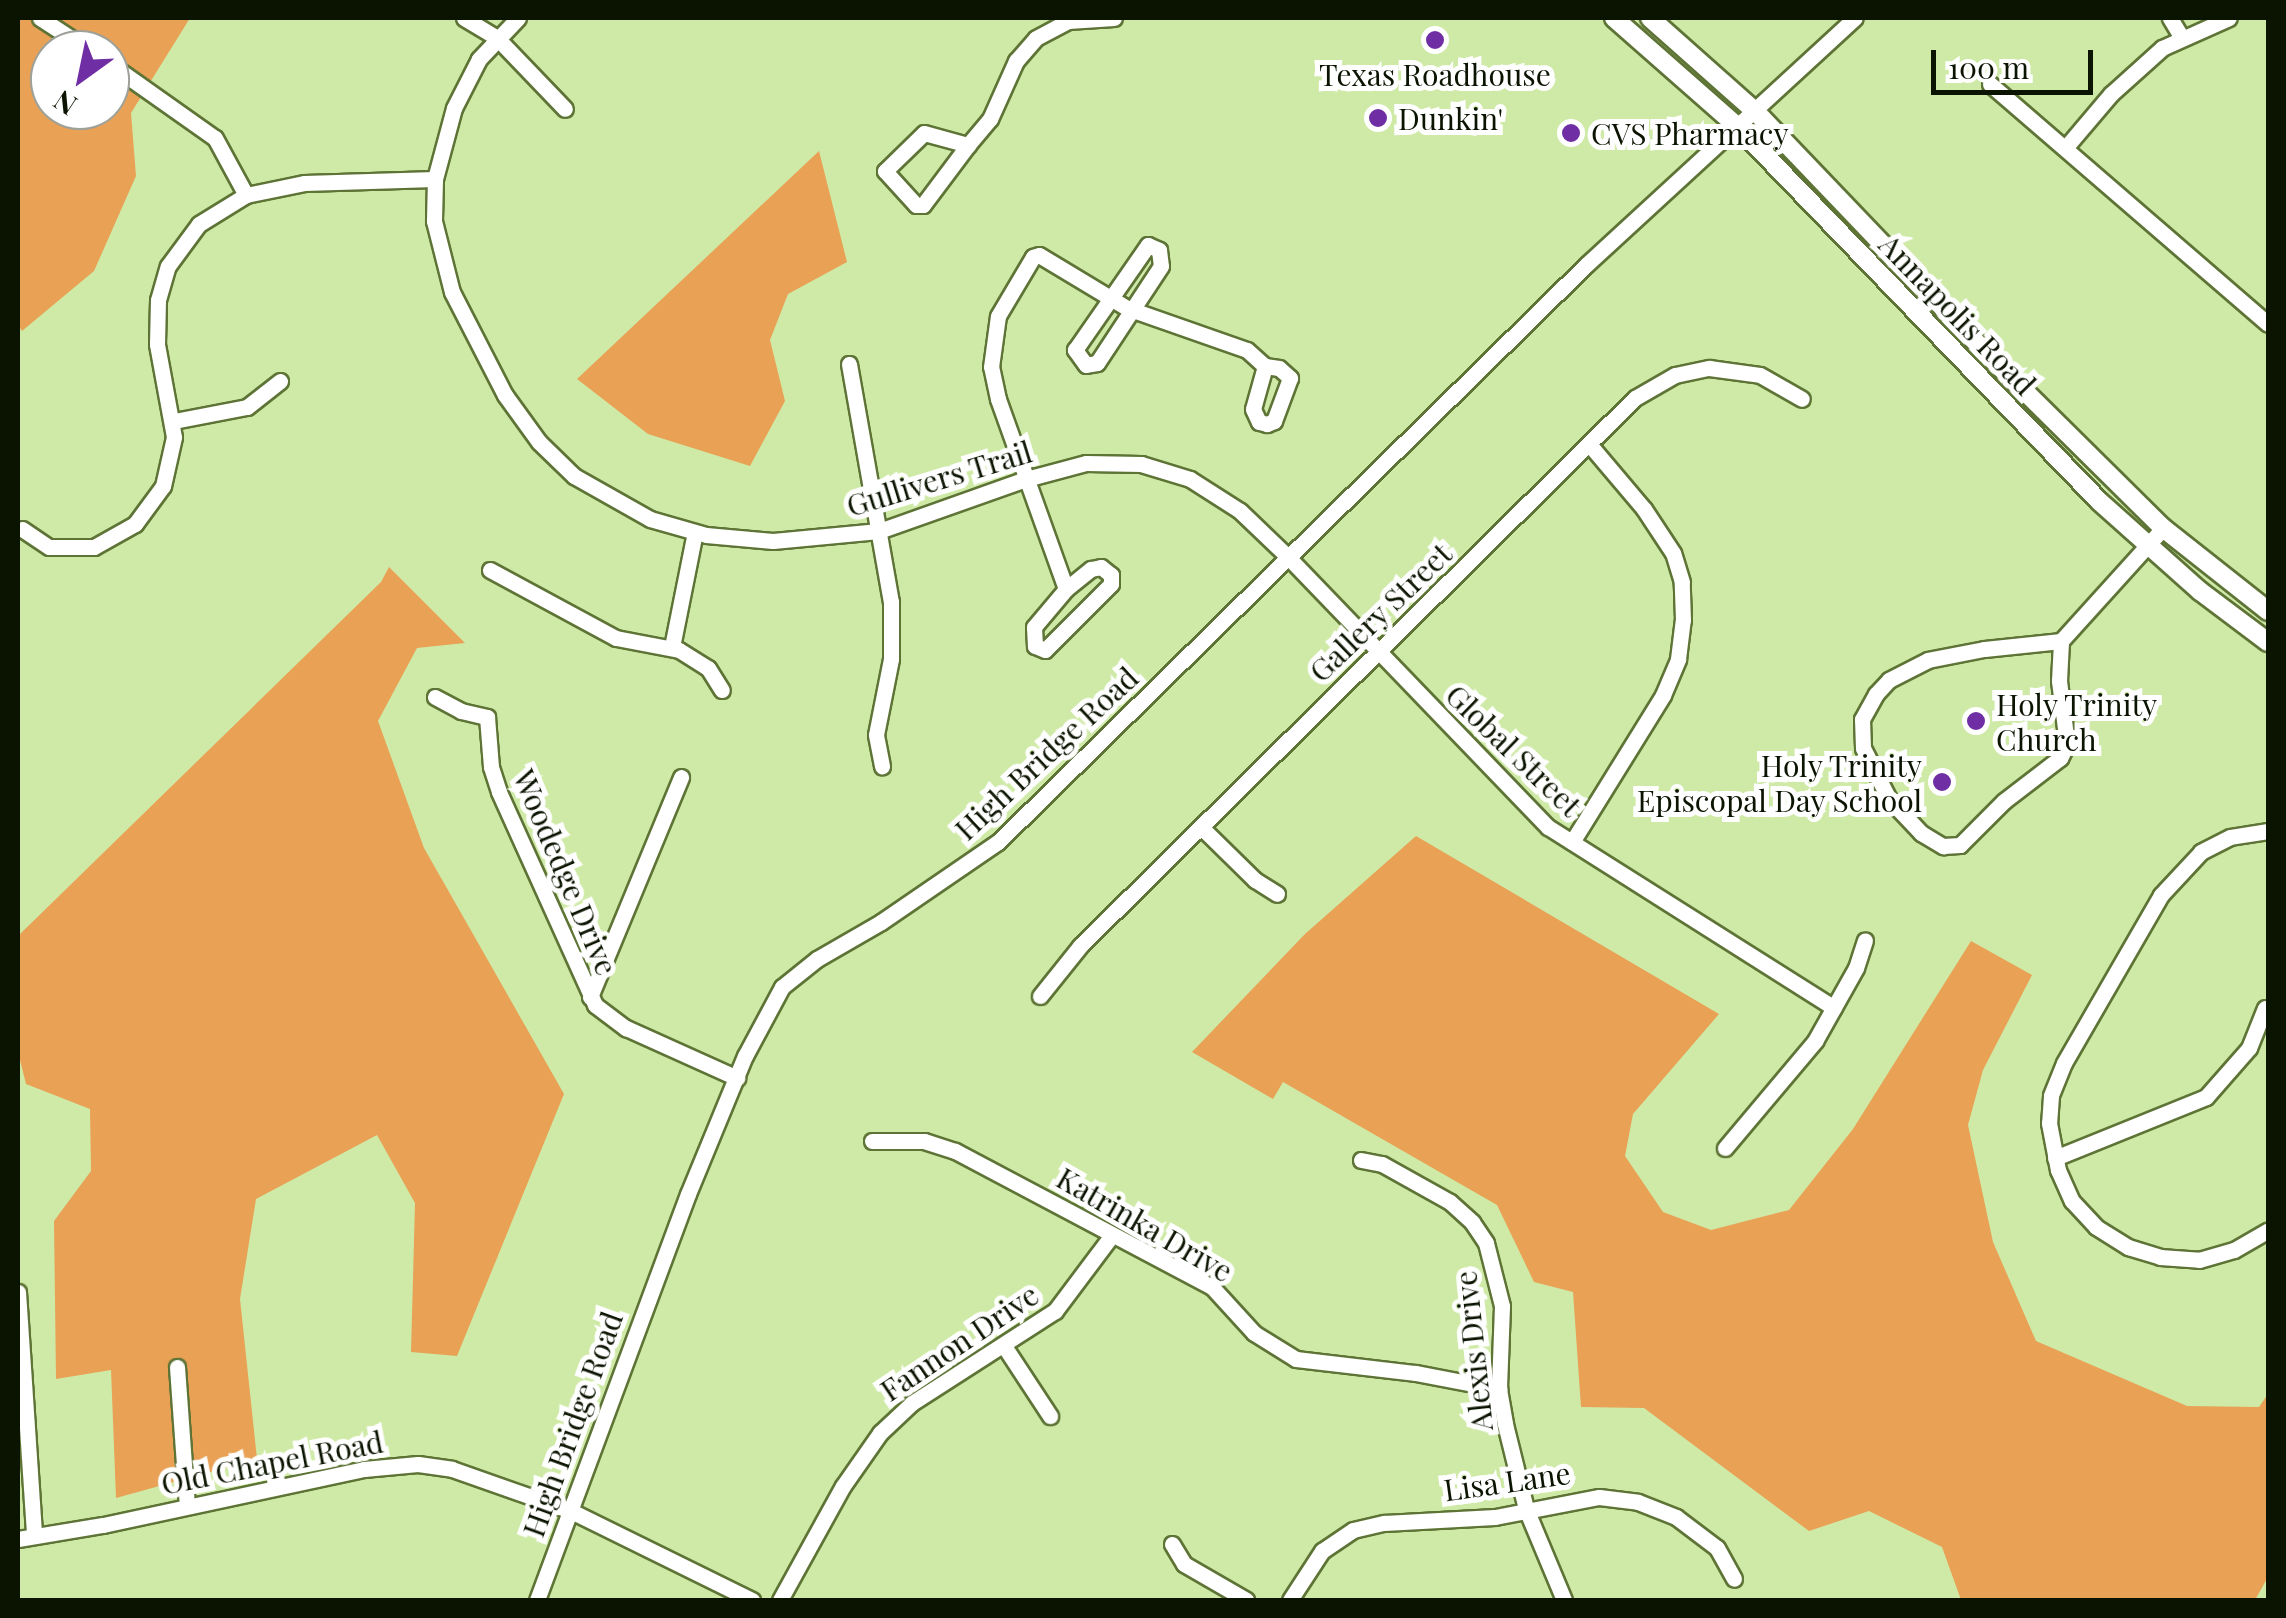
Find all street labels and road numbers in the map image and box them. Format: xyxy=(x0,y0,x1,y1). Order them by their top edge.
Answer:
street label: Annapolis Road xyxy=(1872,226,2044,402)
street label: Gullivers Trail xyxy=(842,433,1036,523)
street label: Gallery Street xyxy=(1301,535,1459,689)
street label: High Bridge Road xyxy=(947,659,1145,847)
street label: Global Street xyxy=(1439,677,1589,823)
street label: Woodedge Drive xyxy=(507,764,625,980)
street label: Katrinka Drive xyxy=(1051,1159,1239,1289)
street label: Alexis Drive xyxy=(1447,1269,1499,1433)
street label: Fannon Drive xyxy=(873,1276,1045,1408)
street label: High Bridge Road xyxy=(515,1306,629,1542)
street label: Old Chapel Road xyxy=(158,1423,386,1501)
street label: Lisa Lane xyxy=(1441,1454,1573,1508)

